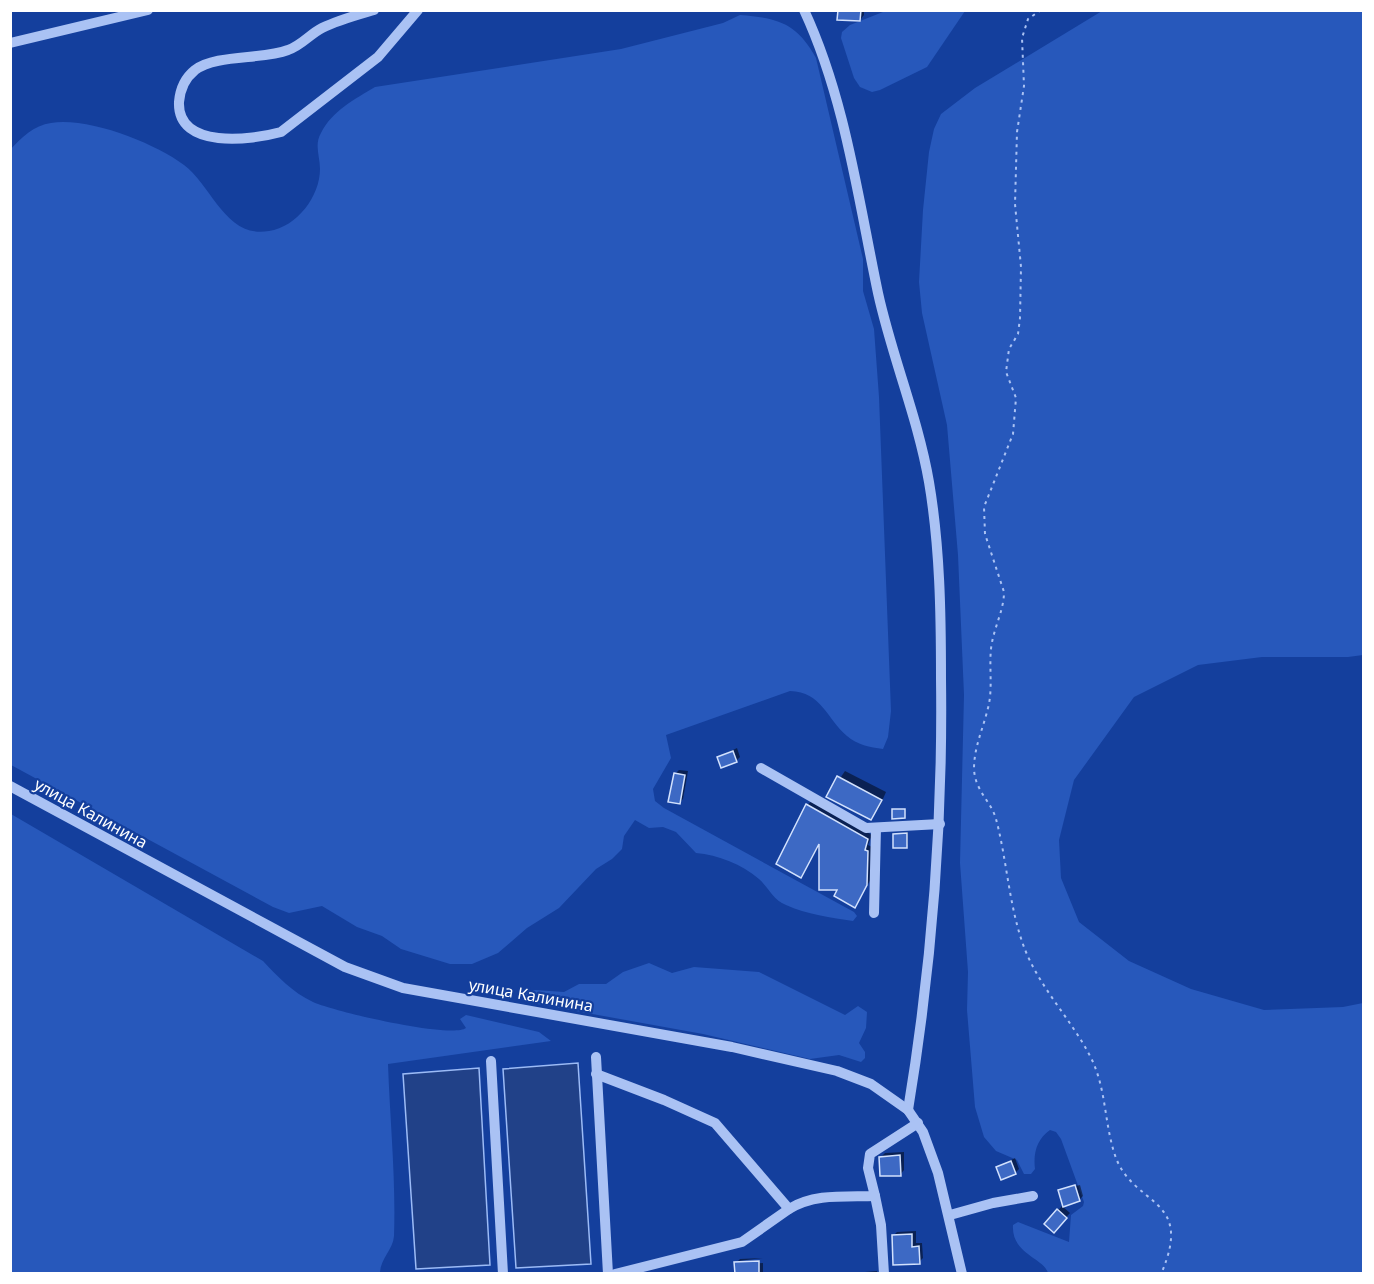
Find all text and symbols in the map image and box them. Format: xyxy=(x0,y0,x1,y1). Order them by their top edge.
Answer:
street label: улица Калинина xyxy=(31,773,151,853)
street label: улица Калинина xyxy=(467,973,595,1017)

